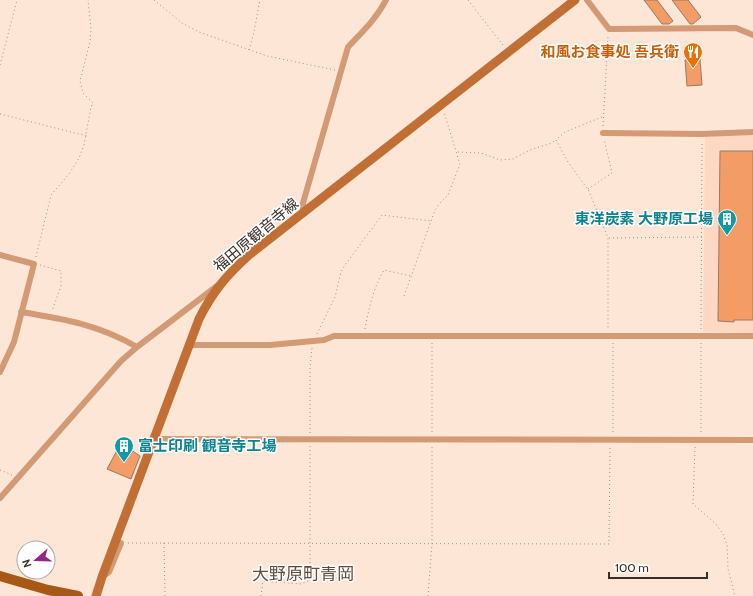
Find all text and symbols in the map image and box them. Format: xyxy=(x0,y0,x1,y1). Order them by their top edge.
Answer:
restaurant icon: 和風お食事処 吾兵衛 xyxy=(682,41,704,69)
place label: 和風お食事処 吾兵衛 xyxy=(541,43,679,61)
street label: 福田原観音寺線 xyxy=(210,194,302,276)
building icon: 東洋炭素 大野原工場 xyxy=(716,208,738,236)
place label: 東洋炭素 大野原工場 xyxy=(575,210,713,228)
building icon: 富士印刷 観音寺工場 xyxy=(113,435,135,463)
place label: 富士印刷 観音寺工場 xyxy=(138,437,276,455)
north arrow xyxy=(16,540,56,580)
scale bar xyxy=(609,554,707,580)
text: N xyxy=(19,557,35,569)
text: 100 m xyxy=(615,560,649,575)
district label: 大野原町青岡 xyxy=(252,564,354,584)

